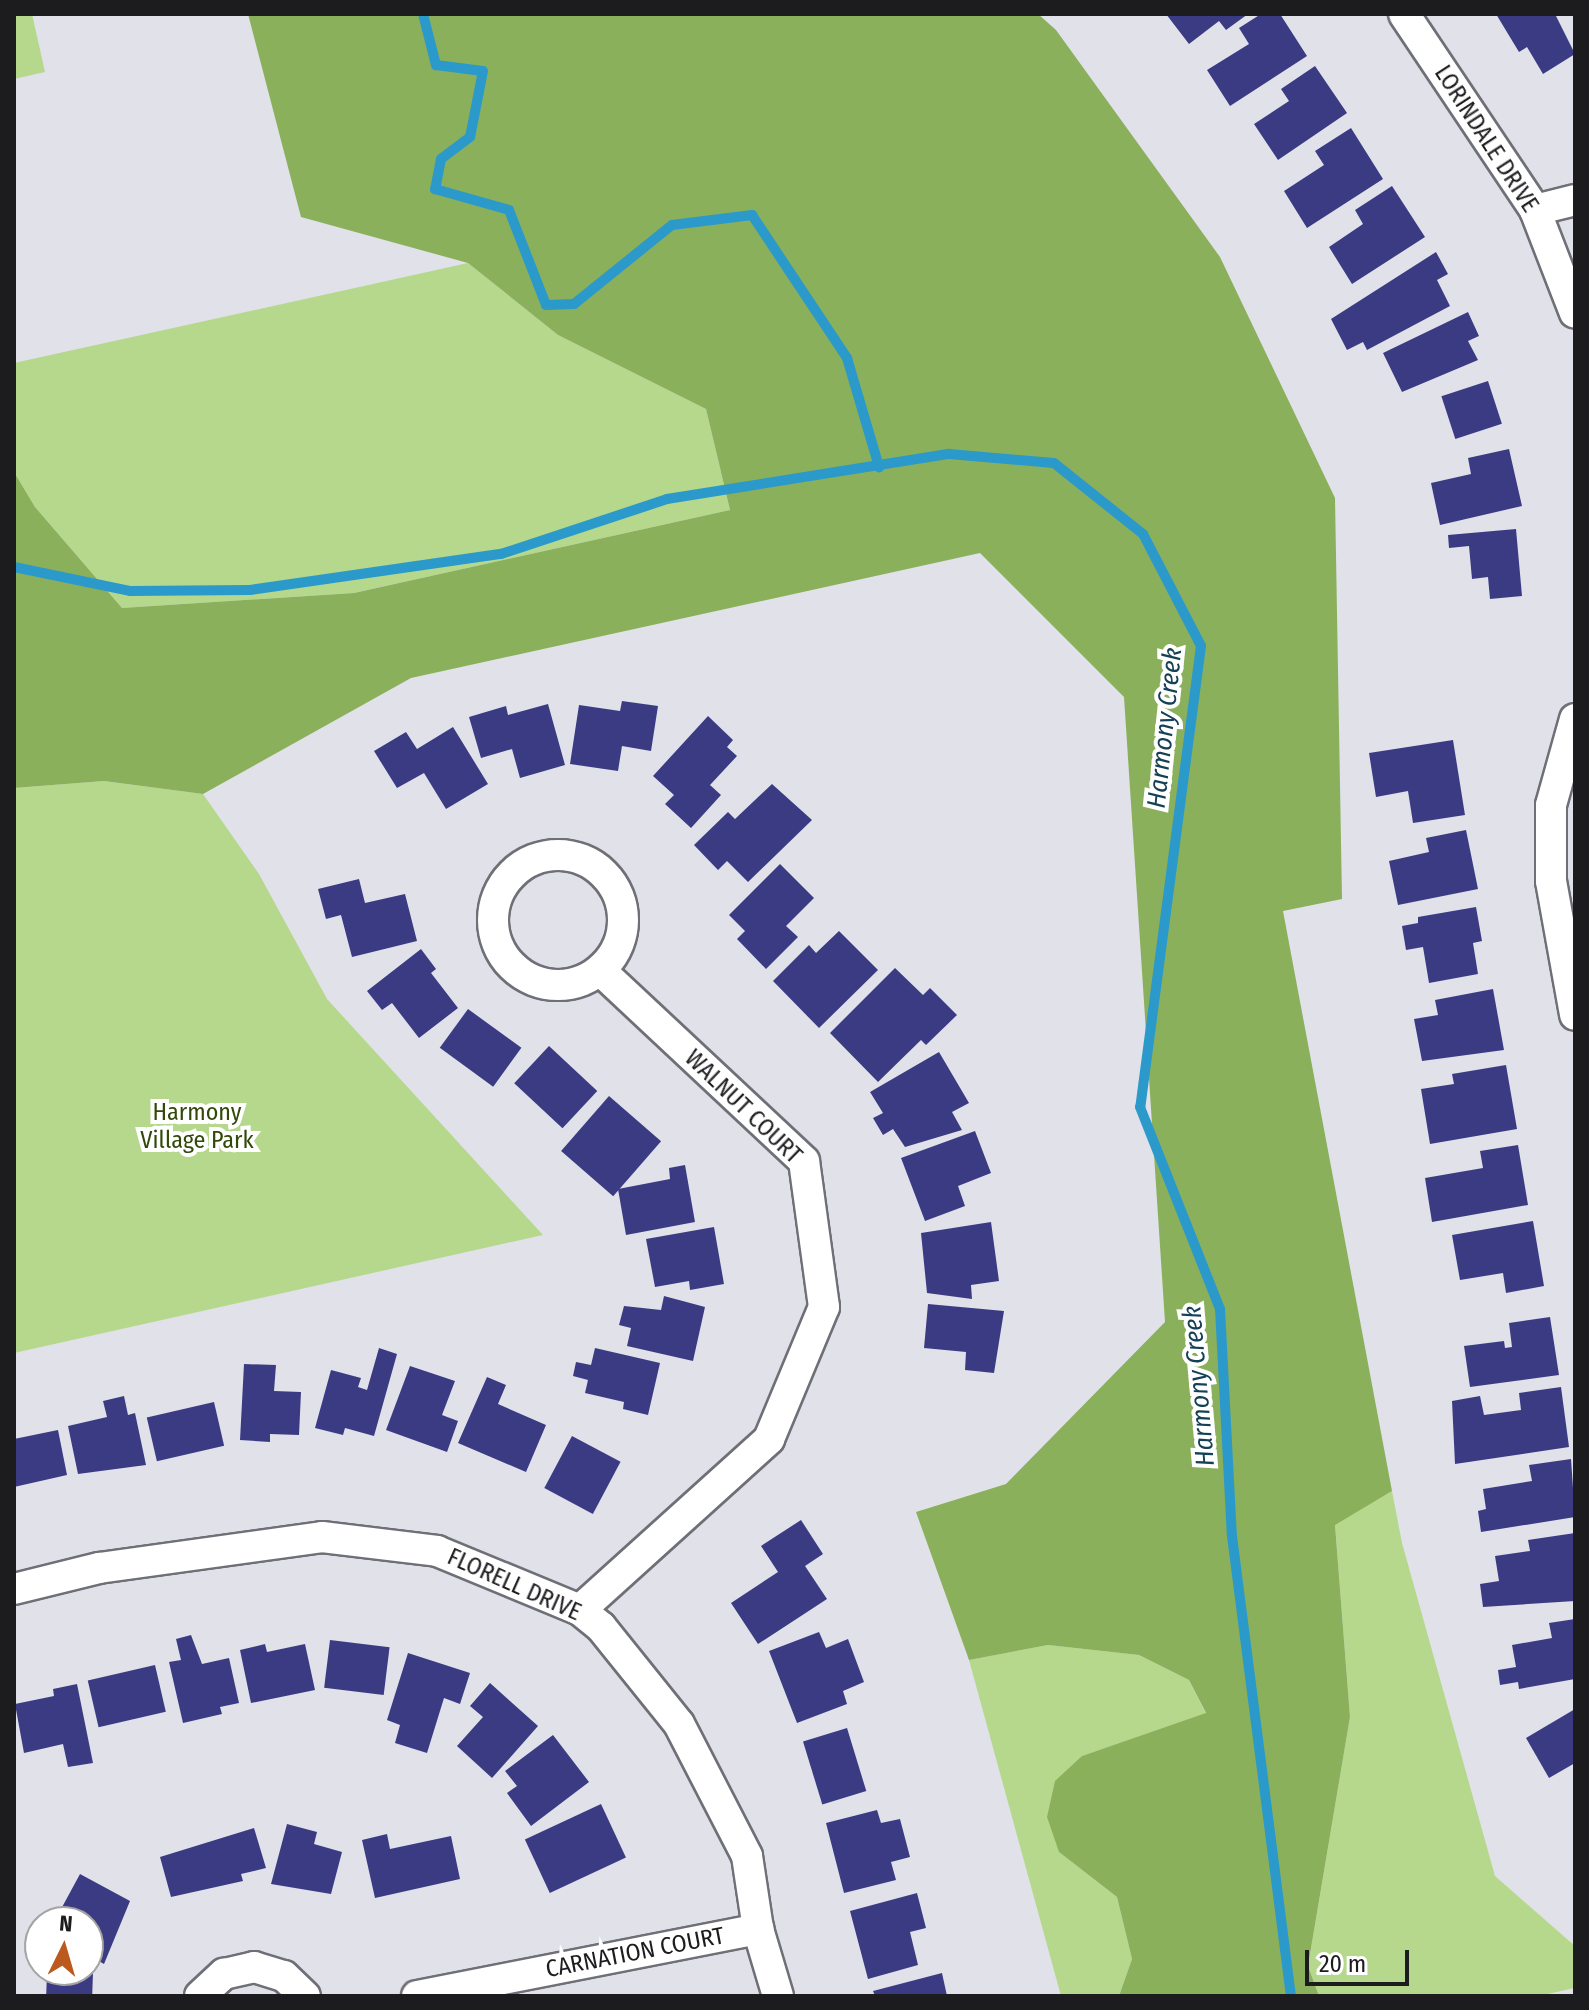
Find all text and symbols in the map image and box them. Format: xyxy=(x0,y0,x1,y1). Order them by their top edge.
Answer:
street label: LORINDALE DRIVE xyxy=(1428,60,1544,218)
water label: Harmony Creek xyxy=(1141,646,1189,810)
street label: WALNUT COURT xyxy=(679,1044,807,1170)
park label: Harmony Village Park xyxy=(140,1099,254,1155)
water label: Harmony Creek xyxy=(1176,1304,1222,1468)
street label: FLORELL DRIVE xyxy=(443,1543,585,1627)
north arrow xyxy=(24,1906,104,1986)
text: N xyxy=(58,1910,74,1938)
street label: CARNATION COURT xyxy=(543,1922,727,1984)
scale bar xyxy=(1309,1934,1413,1984)
text: 20 m xyxy=(1319,1950,1366,1978)

